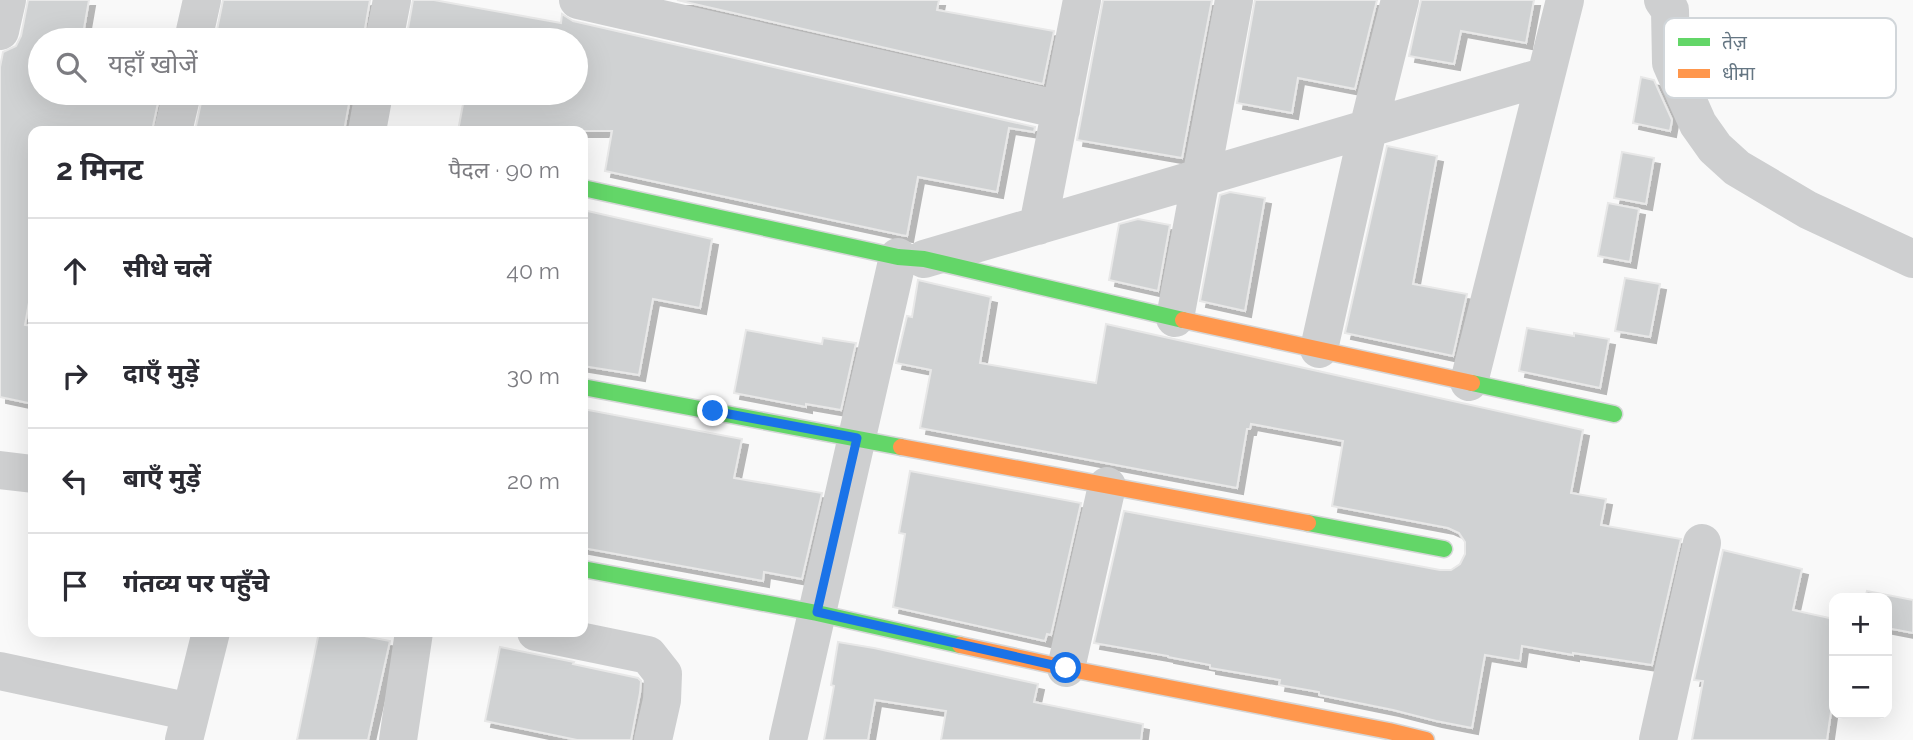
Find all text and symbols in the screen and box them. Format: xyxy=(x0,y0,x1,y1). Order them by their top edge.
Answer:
legend xyxy=(1664,18,1896,98)
search box xyxy=(28,28,588,105)
text: तेज़ xyxy=(1722,31,1748,53)
icon: search xyxy=(52,48,90,86)
text: यहाँ खोजें xyxy=(108,49,198,79)
text: धीमा xyxy=(1722,62,1756,84)
text: 2 मिनट xyxy=(56,152,143,187)
text: पैदल · 90 m xyxy=(448,156,560,183)
icon: ahead xyxy=(56,252,94,290)
text: सीधे चलें xyxy=(123,253,211,283)
text: 40 m xyxy=(506,257,560,284)
icon: right xyxy=(56,357,94,395)
text: दाएँ मुड़ें xyxy=(123,358,199,388)
text: 30 m xyxy=(507,362,560,389)
route end xyxy=(697,395,728,426)
icon: left xyxy=(56,462,94,500)
text: बाएँ मुड़ें xyxy=(123,463,201,493)
text: 20 m xyxy=(507,467,560,494)
icon: arrive xyxy=(56,567,94,605)
text: गंतव्य पर पहुँचे xyxy=(123,568,269,598)
map controls xyxy=(1829,593,1892,719)
button: + xyxy=(1829,593,1892,656)
route start xyxy=(1050,652,1081,683)
button: − xyxy=(1829,656,1892,719)

